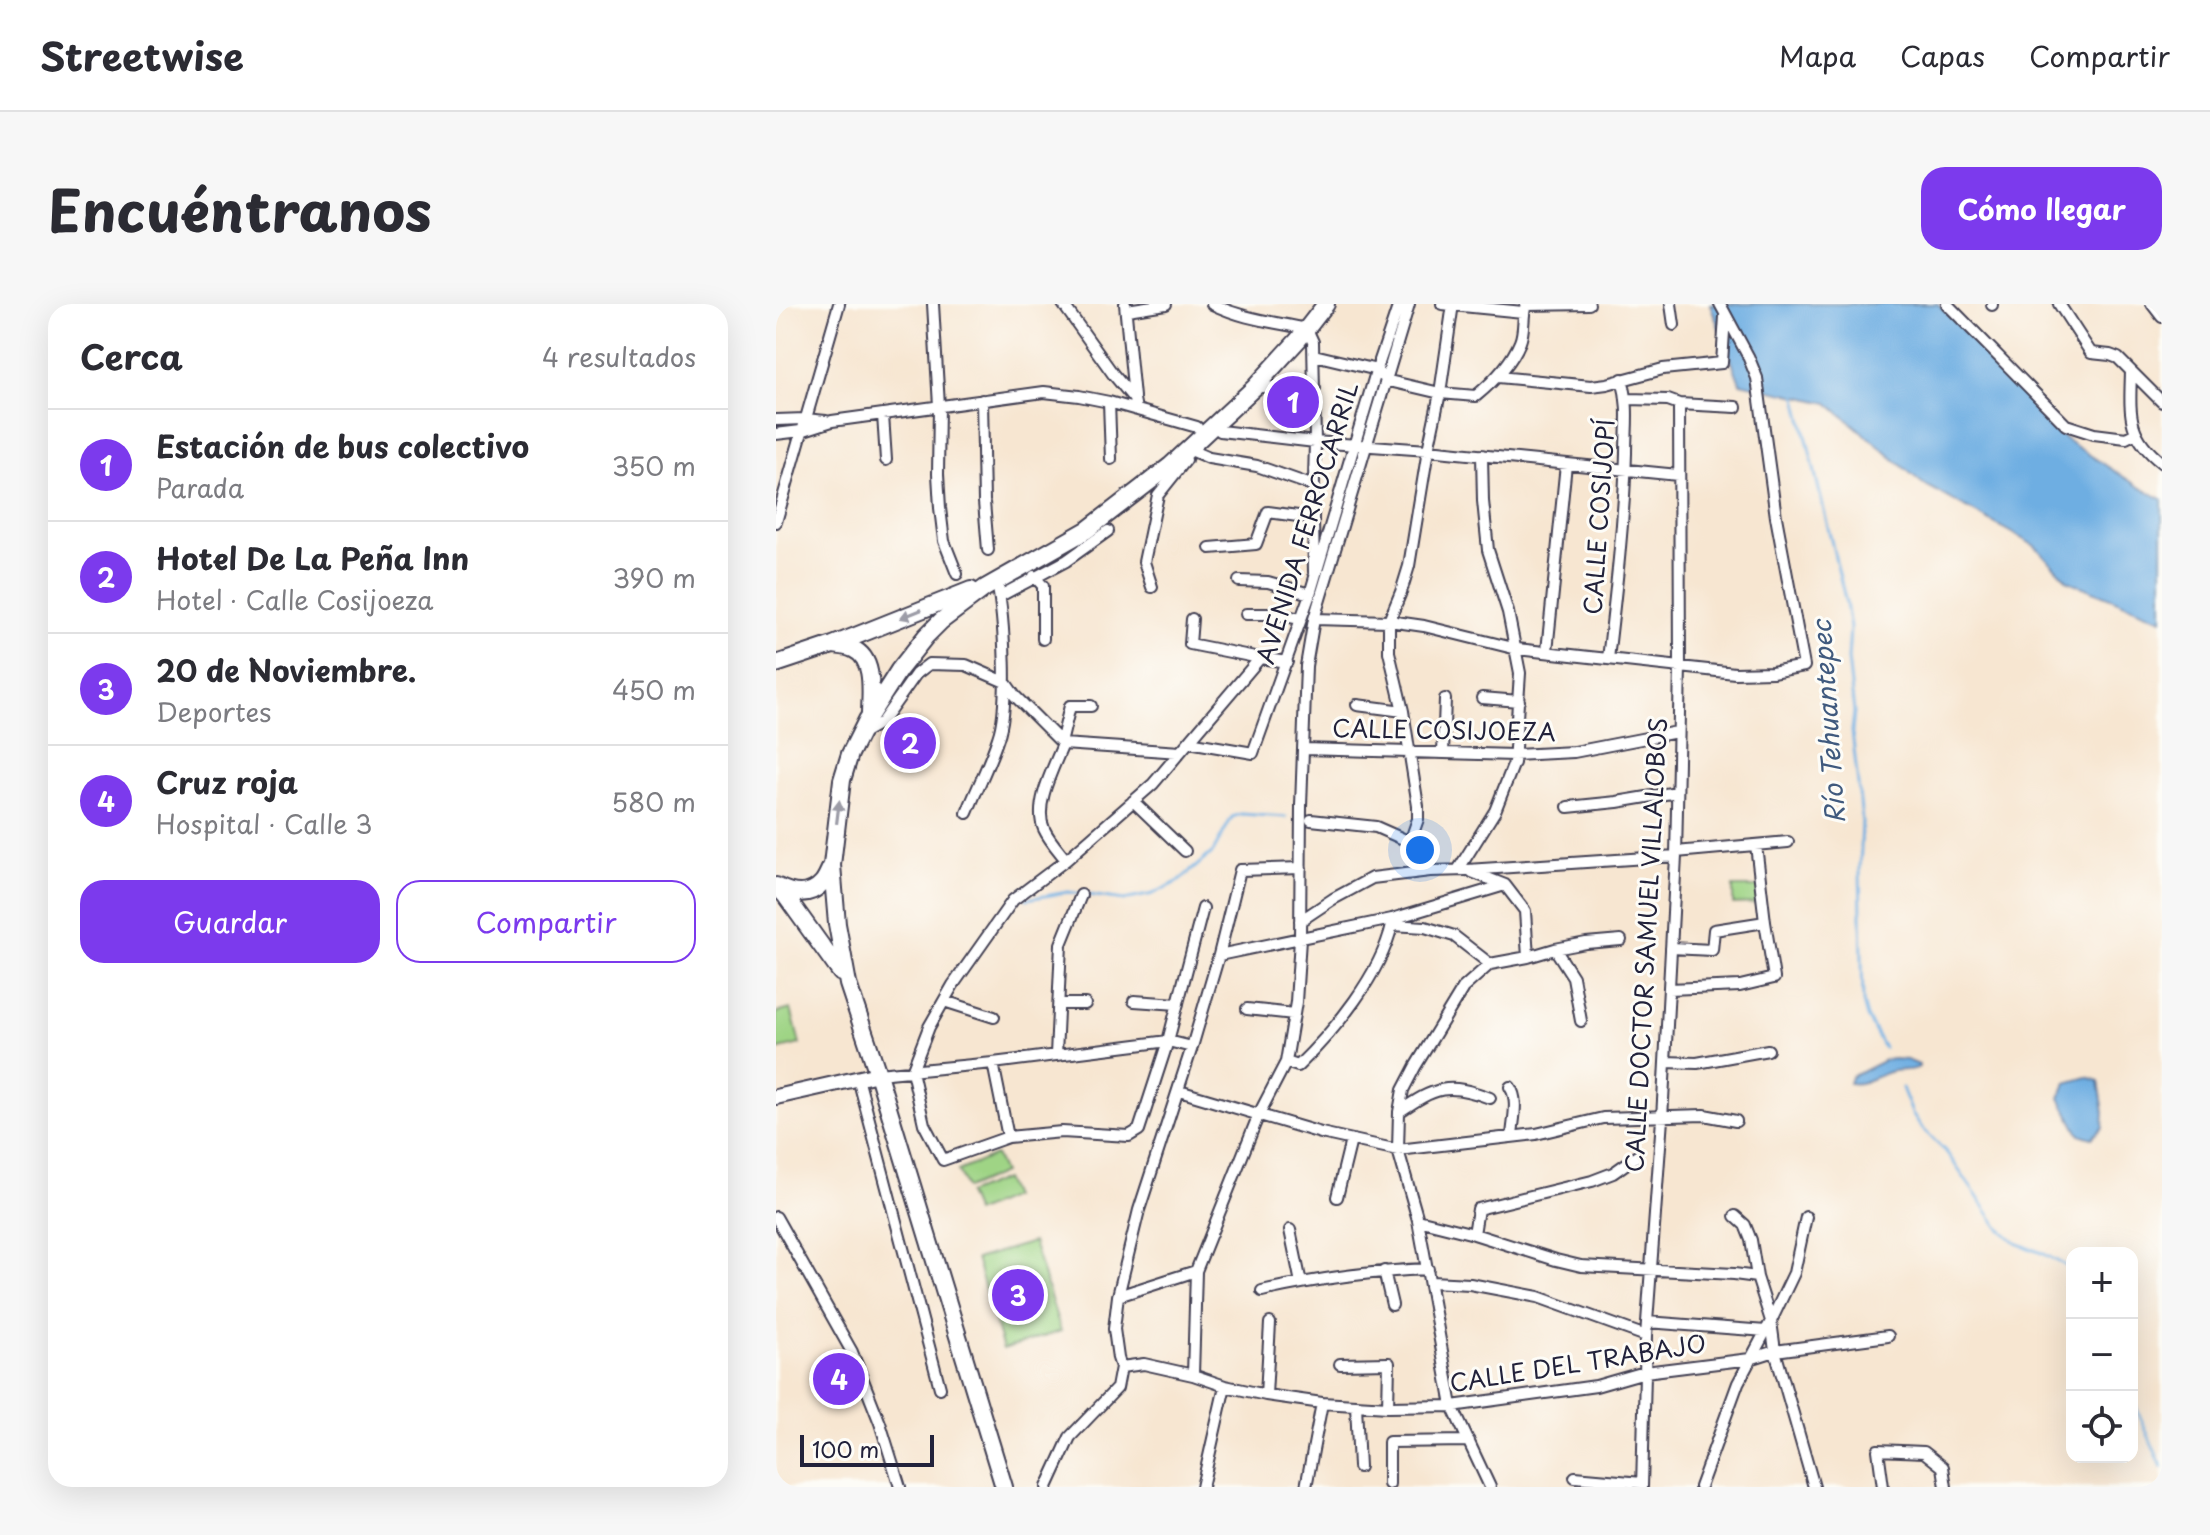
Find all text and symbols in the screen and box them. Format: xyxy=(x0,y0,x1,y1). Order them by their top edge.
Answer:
text: Streetwise xyxy=(40,27,244,84)
text: Mapa xyxy=(1779,34,1856,77)
text: Capas xyxy=(1900,34,1985,77)
text: Compartir xyxy=(2029,34,2170,77)
text: Encuéntranos xyxy=(48,166,432,251)
button: Cómo llegar xyxy=(1921,167,2162,250)
text: Cerca xyxy=(80,330,183,382)
text: 4 resultados xyxy=(542,337,696,376)
pin: 1 xyxy=(1267,372,1319,432)
street label: AVENIDA FERROCARRIL xyxy=(1246,377,1366,668)
street label: CALLE COSIJOPÍ xyxy=(1573,418,1623,616)
text: Estación de bus colectivo xyxy=(156,423,529,468)
text: 1 xyxy=(100,446,112,485)
text: 350 m xyxy=(612,446,696,485)
text: Parada xyxy=(156,468,244,507)
text: Hotel De La Peña Inn xyxy=(156,535,469,580)
text: 2 xyxy=(97,558,115,597)
text: 390 m xyxy=(612,558,696,597)
text: Hotel · Calle Cosijoeza xyxy=(156,580,433,619)
one-way arrow xyxy=(899,607,923,620)
water label: Río Tehuantepec xyxy=(1801,617,1854,825)
text: 20 de Noviembre. xyxy=(156,647,416,692)
text: 3 xyxy=(97,670,115,709)
text: 450 m xyxy=(612,670,696,709)
text: Deportes xyxy=(156,692,271,731)
street label: CALLE COSIJOEZA xyxy=(1332,709,1556,749)
pin: 2 xyxy=(884,713,936,773)
street label: CALLE DOCTOR SAMUEL VILLALOBOS xyxy=(1615,717,1675,1173)
text: Cruz roja xyxy=(156,759,298,804)
text: 4 xyxy=(97,782,115,821)
text: 580 m xyxy=(611,782,696,821)
one-way arrow xyxy=(832,799,845,824)
text: Hospital · Calle 3 xyxy=(156,804,372,843)
your location xyxy=(1400,830,1440,870)
button: Guardar xyxy=(80,880,380,963)
button: Compartir xyxy=(396,880,696,963)
map controls xyxy=(2066,1247,2138,1463)
button: + xyxy=(2066,1247,2138,1319)
pin: 3 xyxy=(992,1265,1044,1325)
button: − xyxy=(2066,1319,2138,1391)
street label: CALLE DEL TRABAJO xyxy=(1447,1324,1709,1400)
pin: 4 xyxy=(813,1349,865,1409)
button: locate xyxy=(2066,1391,2138,1463)
scale bar xyxy=(800,1431,934,1467)
text: 100 m xyxy=(812,1432,879,1465)

